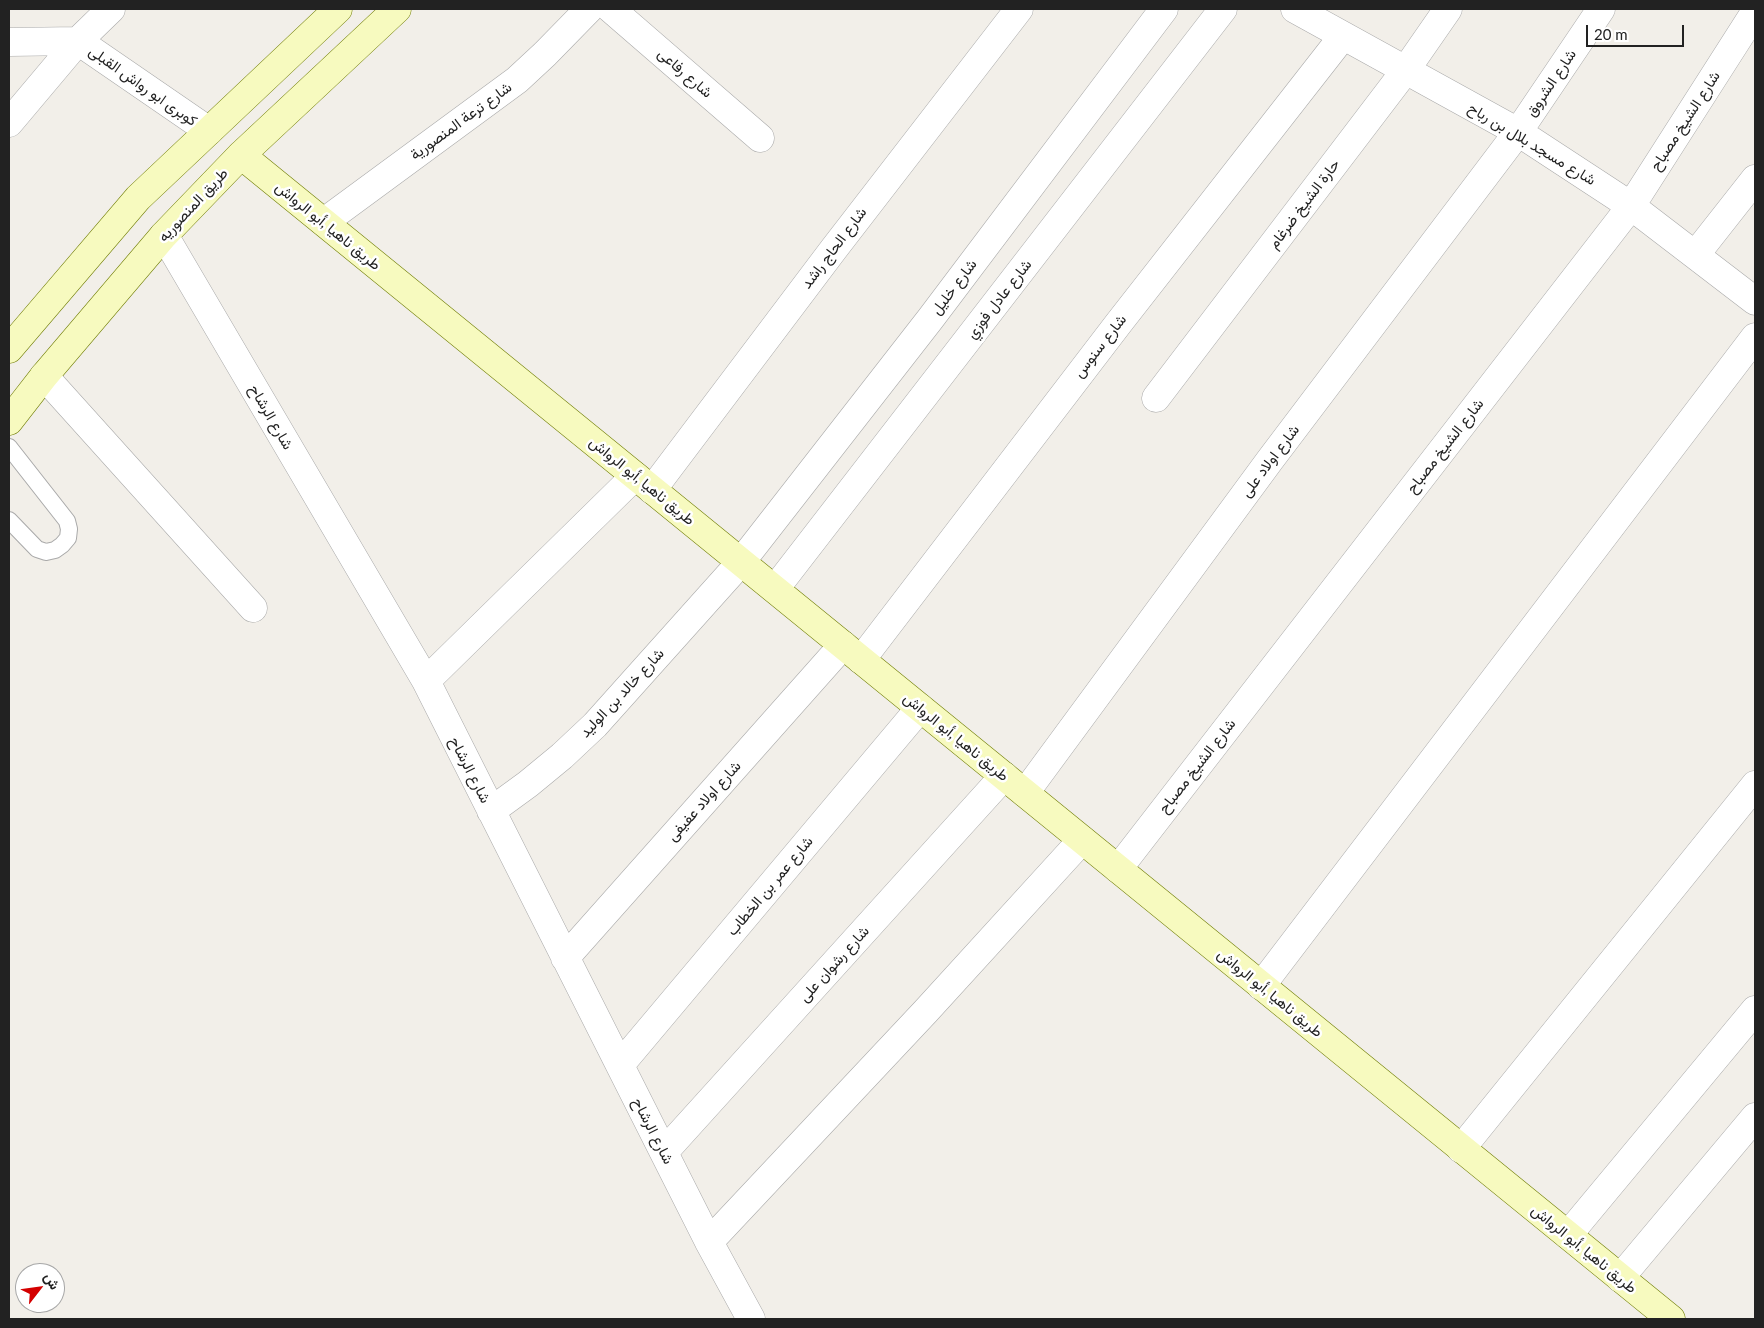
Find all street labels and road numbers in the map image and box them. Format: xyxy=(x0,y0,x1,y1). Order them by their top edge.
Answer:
street label: كوبرى ابو رواش القبلى xyxy=(85,42,201,130)
street label: شارع رفاعى xyxy=(654,44,716,102)
street label: شارع الشروق xyxy=(1522,46,1580,120)
street label: شارع الشيخ مصباح xyxy=(1646,68,1724,174)
street label: شارع ترعة المنصورية xyxy=(407,78,515,164)
street label: شارع مسجد بلال بن رباح xyxy=(1465,99,1599,189)
street label: حارة الشيخ ضرغام xyxy=(1264,156,1344,252)
street label: طريق المنصوريه xyxy=(154,164,232,246)
street label: طريق ناهيا ,أبو الرواش xyxy=(272,178,384,274)
street label: شارع الحاج راشد xyxy=(798,204,870,292)
street label: شارع خليل xyxy=(927,256,981,318)
street label: شارع عادل فوزي xyxy=(962,256,1036,342)
street label: شارع سنوس xyxy=(1070,311,1130,381)
street label: شارع الرشاح xyxy=(245,381,297,453)
street label: شارع الشيخ مصباح xyxy=(1403,395,1487,497)
street label: شارع اولاد على xyxy=(1237,421,1303,501)
street label: طريق ناهيا ,أبو الرواش xyxy=(586,433,698,529)
street label: شارع خالد بن الوليد xyxy=(576,645,668,741)
street label: طريق ناهيا ,أبو الرواش xyxy=(900,689,1012,785)
street label: شارع الشيخ مصباح xyxy=(1155,715,1239,817)
street label: شارع الرشاح xyxy=(446,734,494,806)
street label: شارع اولاد عفيفى xyxy=(663,757,745,845)
street label: شارع عمر بن الخطاب xyxy=(723,833,817,939)
street label: شارع رشوان على xyxy=(795,922,873,1006)
street label: طريق ناهيا ,أبو الرواش xyxy=(1214,945,1326,1041)
street label: شارع الرشاح xyxy=(629,1095,677,1167)
street label: طريق ناهيا ,أبو الرواش xyxy=(1528,1201,1640,1297)

